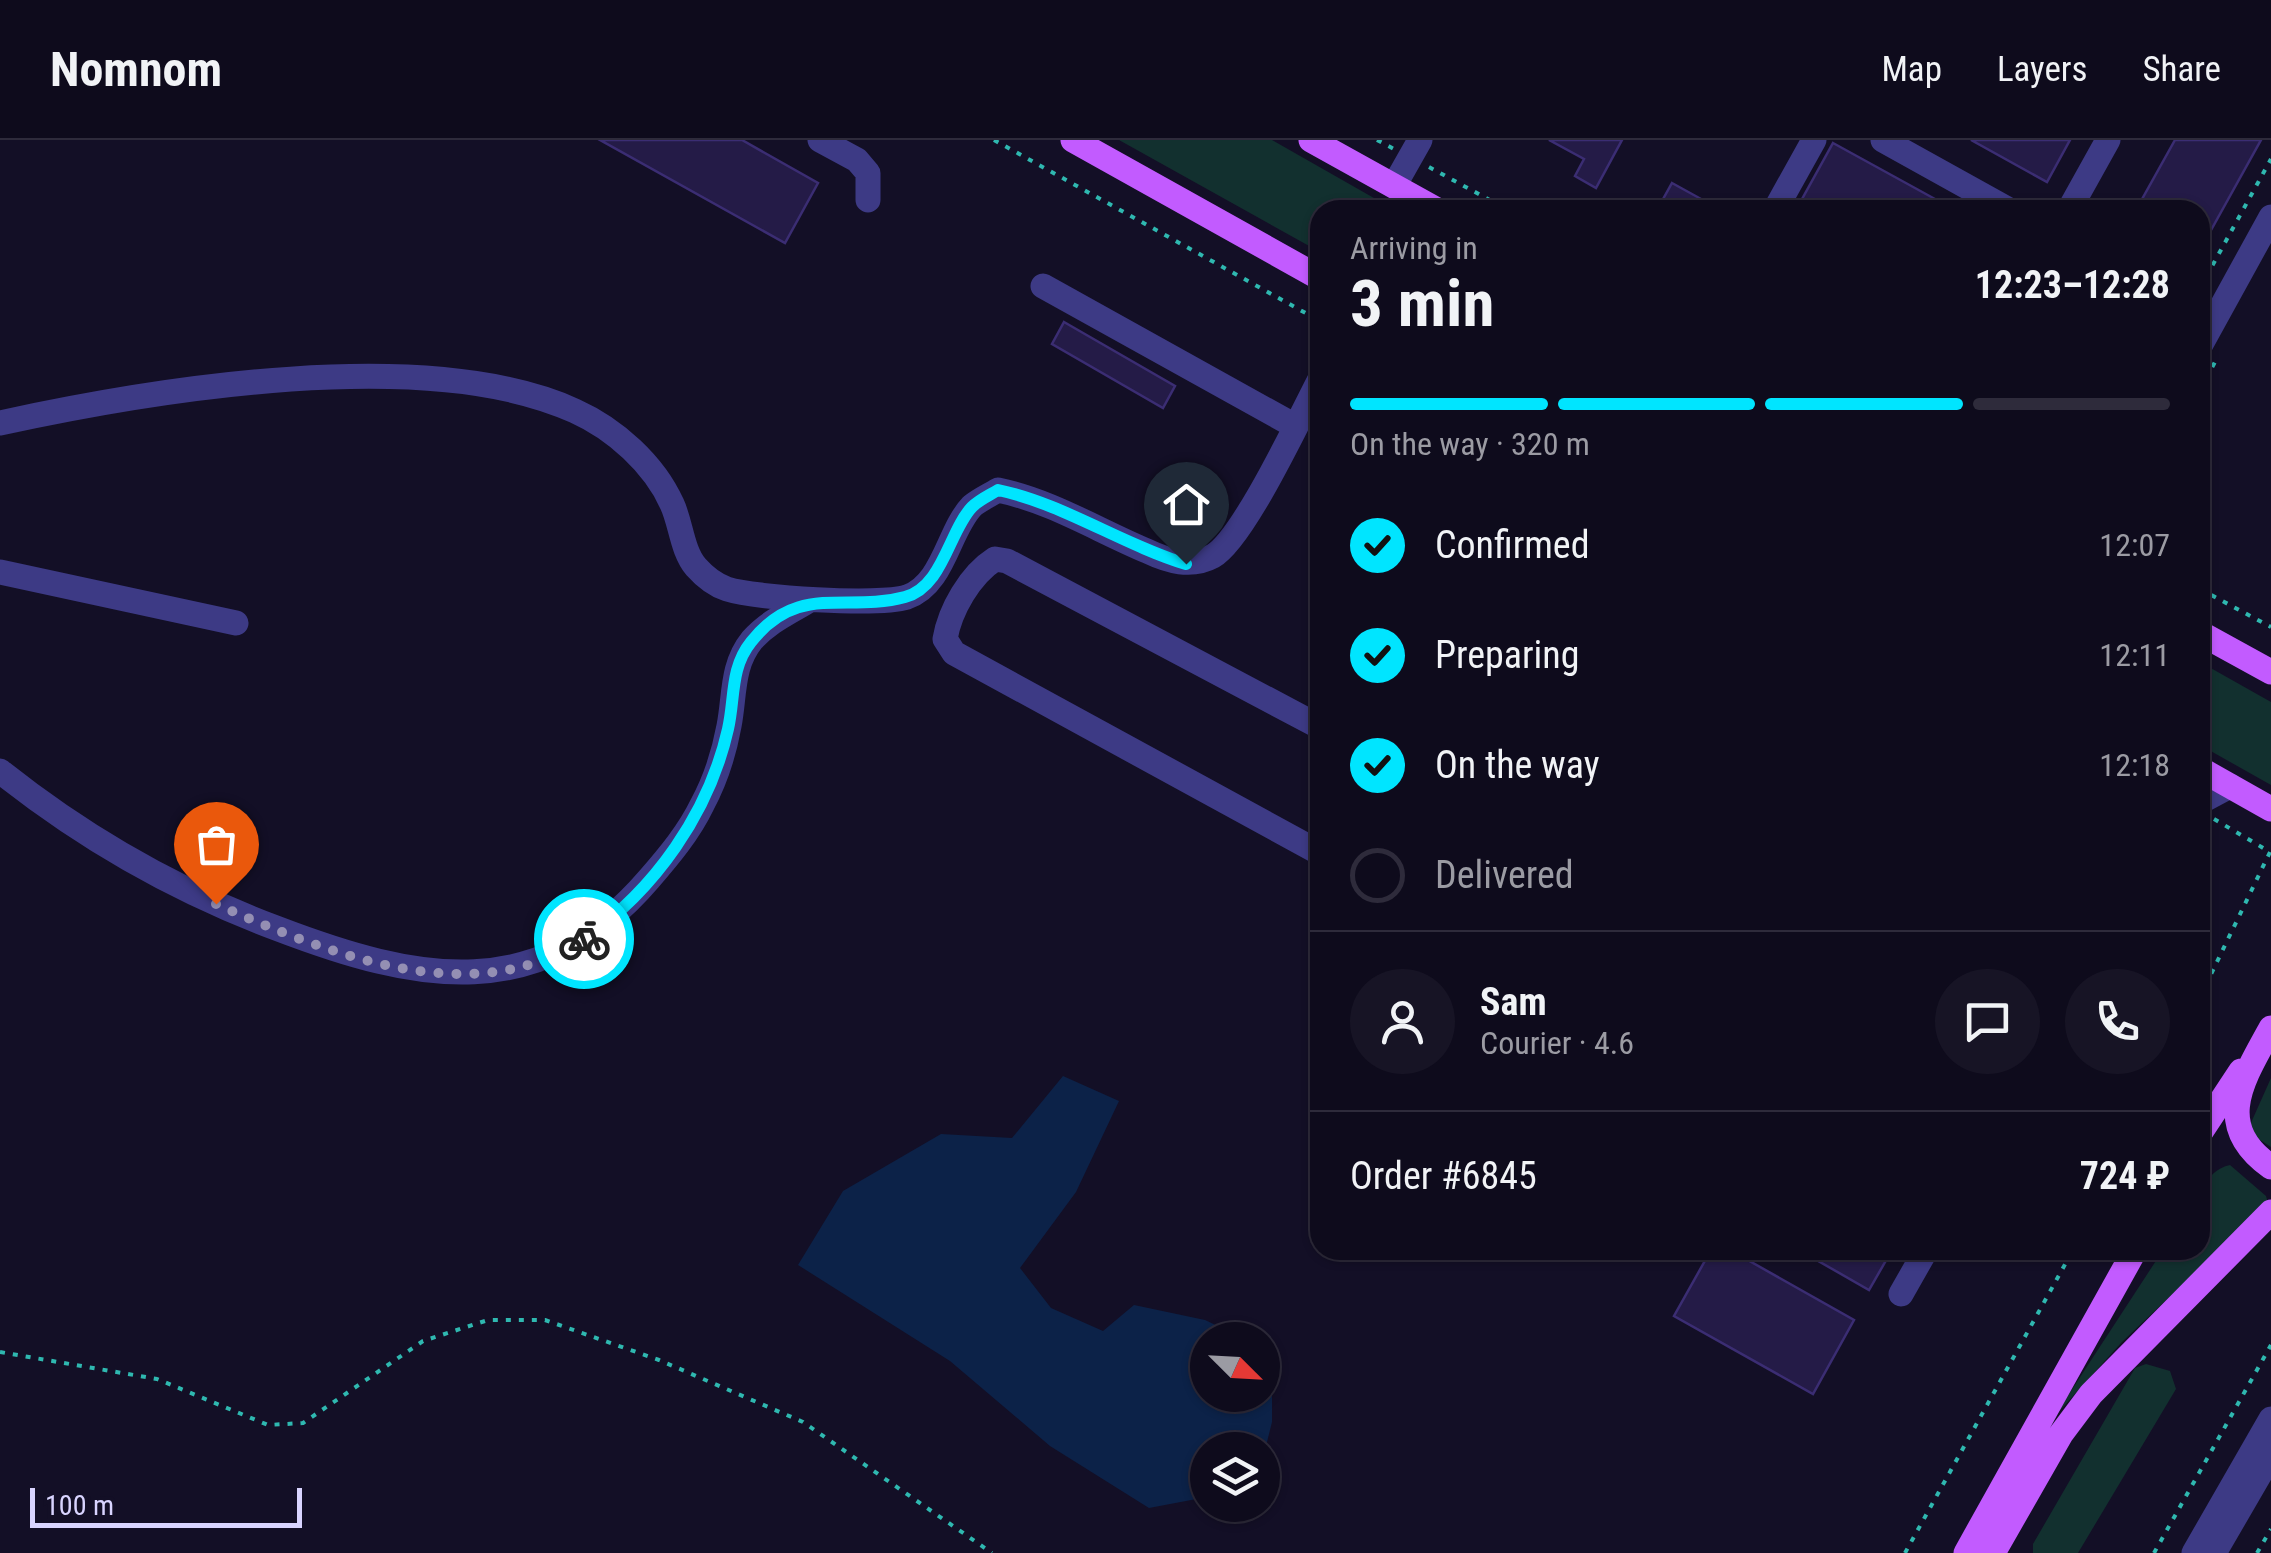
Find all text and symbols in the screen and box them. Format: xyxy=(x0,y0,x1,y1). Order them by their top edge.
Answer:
text: Nomnom xyxy=(50,41,222,98)
text: Map xyxy=(1881,49,1942,90)
text: Layers xyxy=(1997,49,2087,90)
text: Share xyxy=(2142,49,2221,90)
text: Arriving in xyxy=(1350,229,1478,267)
text: 12:23–12:28 xyxy=(1975,263,2170,307)
text: 3 min xyxy=(1350,266,1494,342)
text: On the way · 320 m xyxy=(1350,425,1590,463)
pin xyxy=(1144,462,1229,565)
icon: home xyxy=(1159,477,1214,532)
icon: check xyxy=(1350,518,1405,573)
text: Confirmed xyxy=(1435,523,1590,567)
text: 12:07 xyxy=(2099,526,2170,564)
icon: check xyxy=(1350,628,1405,683)
text: Preparing xyxy=(1435,633,1580,677)
text: 12:11 xyxy=(2099,636,2170,674)
icon: check xyxy=(1350,738,1405,793)
text: On the way xyxy=(1435,743,1600,787)
text: 12:18 xyxy=(2099,746,2170,784)
pin xyxy=(174,802,259,905)
icon: bag xyxy=(189,817,244,872)
text: Delivered xyxy=(1435,853,1574,897)
courier xyxy=(534,889,634,989)
icon: bike xyxy=(557,912,612,967)
button: person xyxy=(1350,969,1455,1074)
button: chat xyxy=(1935,969,2040,1074)
button: phone xyxy=(2065,969,2170,1074)
text: Sam xyxy=(1480,980,1547,1024)
text: Courier · 4.6 xyxy=(1480,1024,1634,1062)
text: Order #6845 xyxy=(1350,1154,1537,1198)
text: 724 ₽ xyxy=(2080,1154,2170,1198)
north arrow xyxy=(1190,1322,1280,1412)
map controls xyxy=(1190,1322,1280,1522)
button: layers xyxy=(1190,1432,1280,1522)
scale bar xyxy=(30,1483,302,1528)
text: 100 m xyxy=(45,1489,114,1522)

